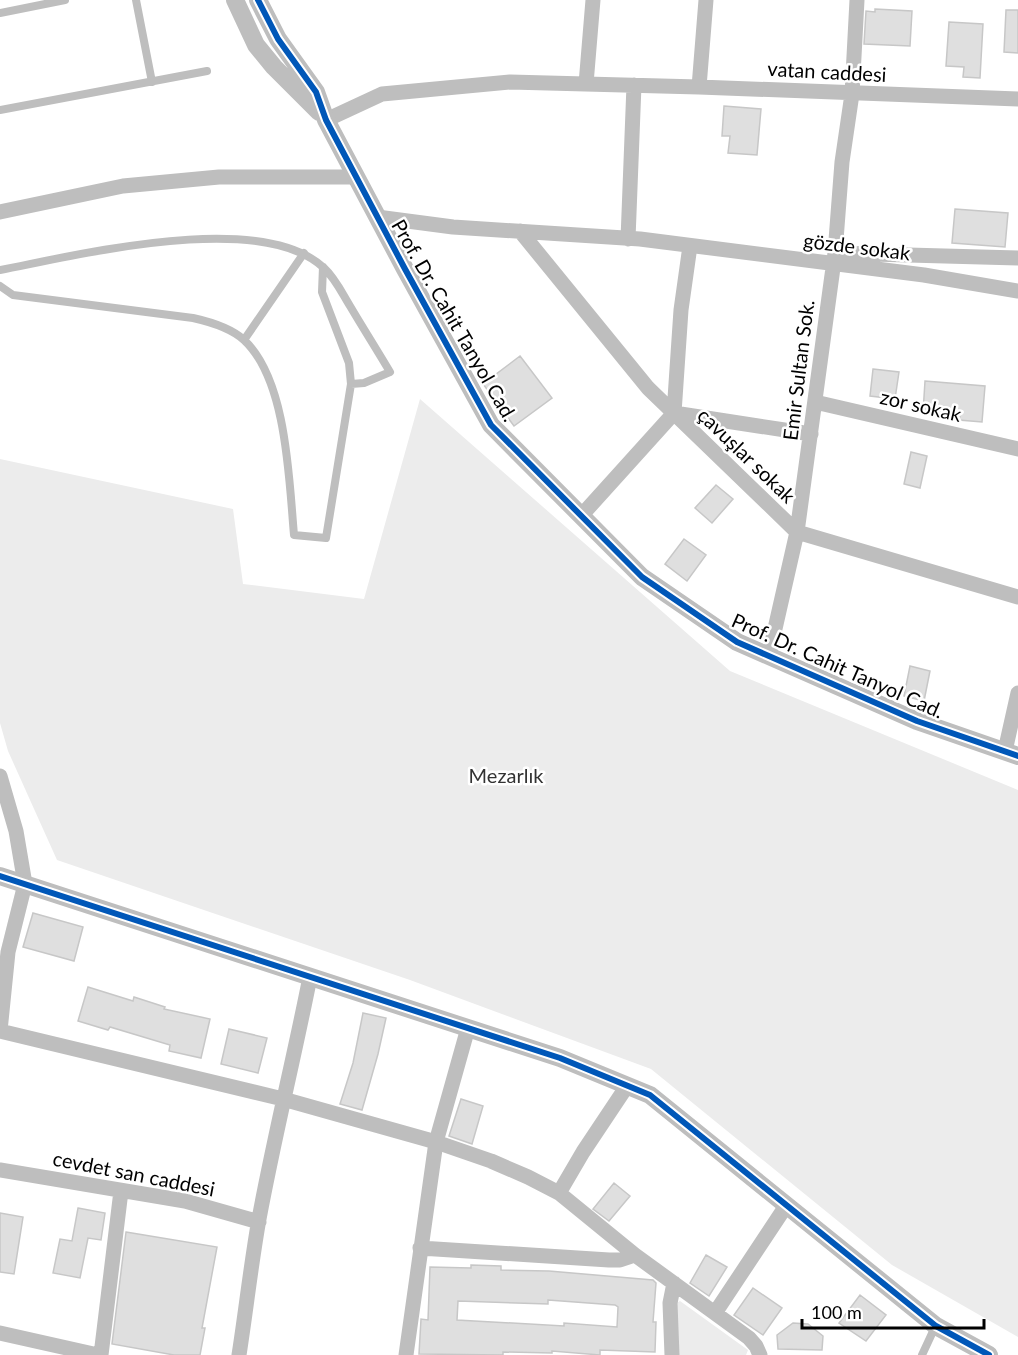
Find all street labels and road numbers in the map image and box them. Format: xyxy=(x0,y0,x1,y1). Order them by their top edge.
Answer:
street label: vatan caddesi xyxy=(767,56,887,86)
street label: Prof. Dr. Cahit Tanyol Cad. xyxy=(387,215,523,425)
street label: gözde sokak xyxy=(802,228,913,265)
street label: Emir Sultan Sok. xyxy=(777,298,819,442)
street label: zor sokak xyxy=(878,384,965,426)
street label: çavuşlar sokak xyxy=(693,402,801,508)
street label: Prof. Dr. Cahit Tanyol Cad. xyxy=(728,607,948,723)
street label: cevdet san caddesi xyxy=(51,1146,217,1200)

